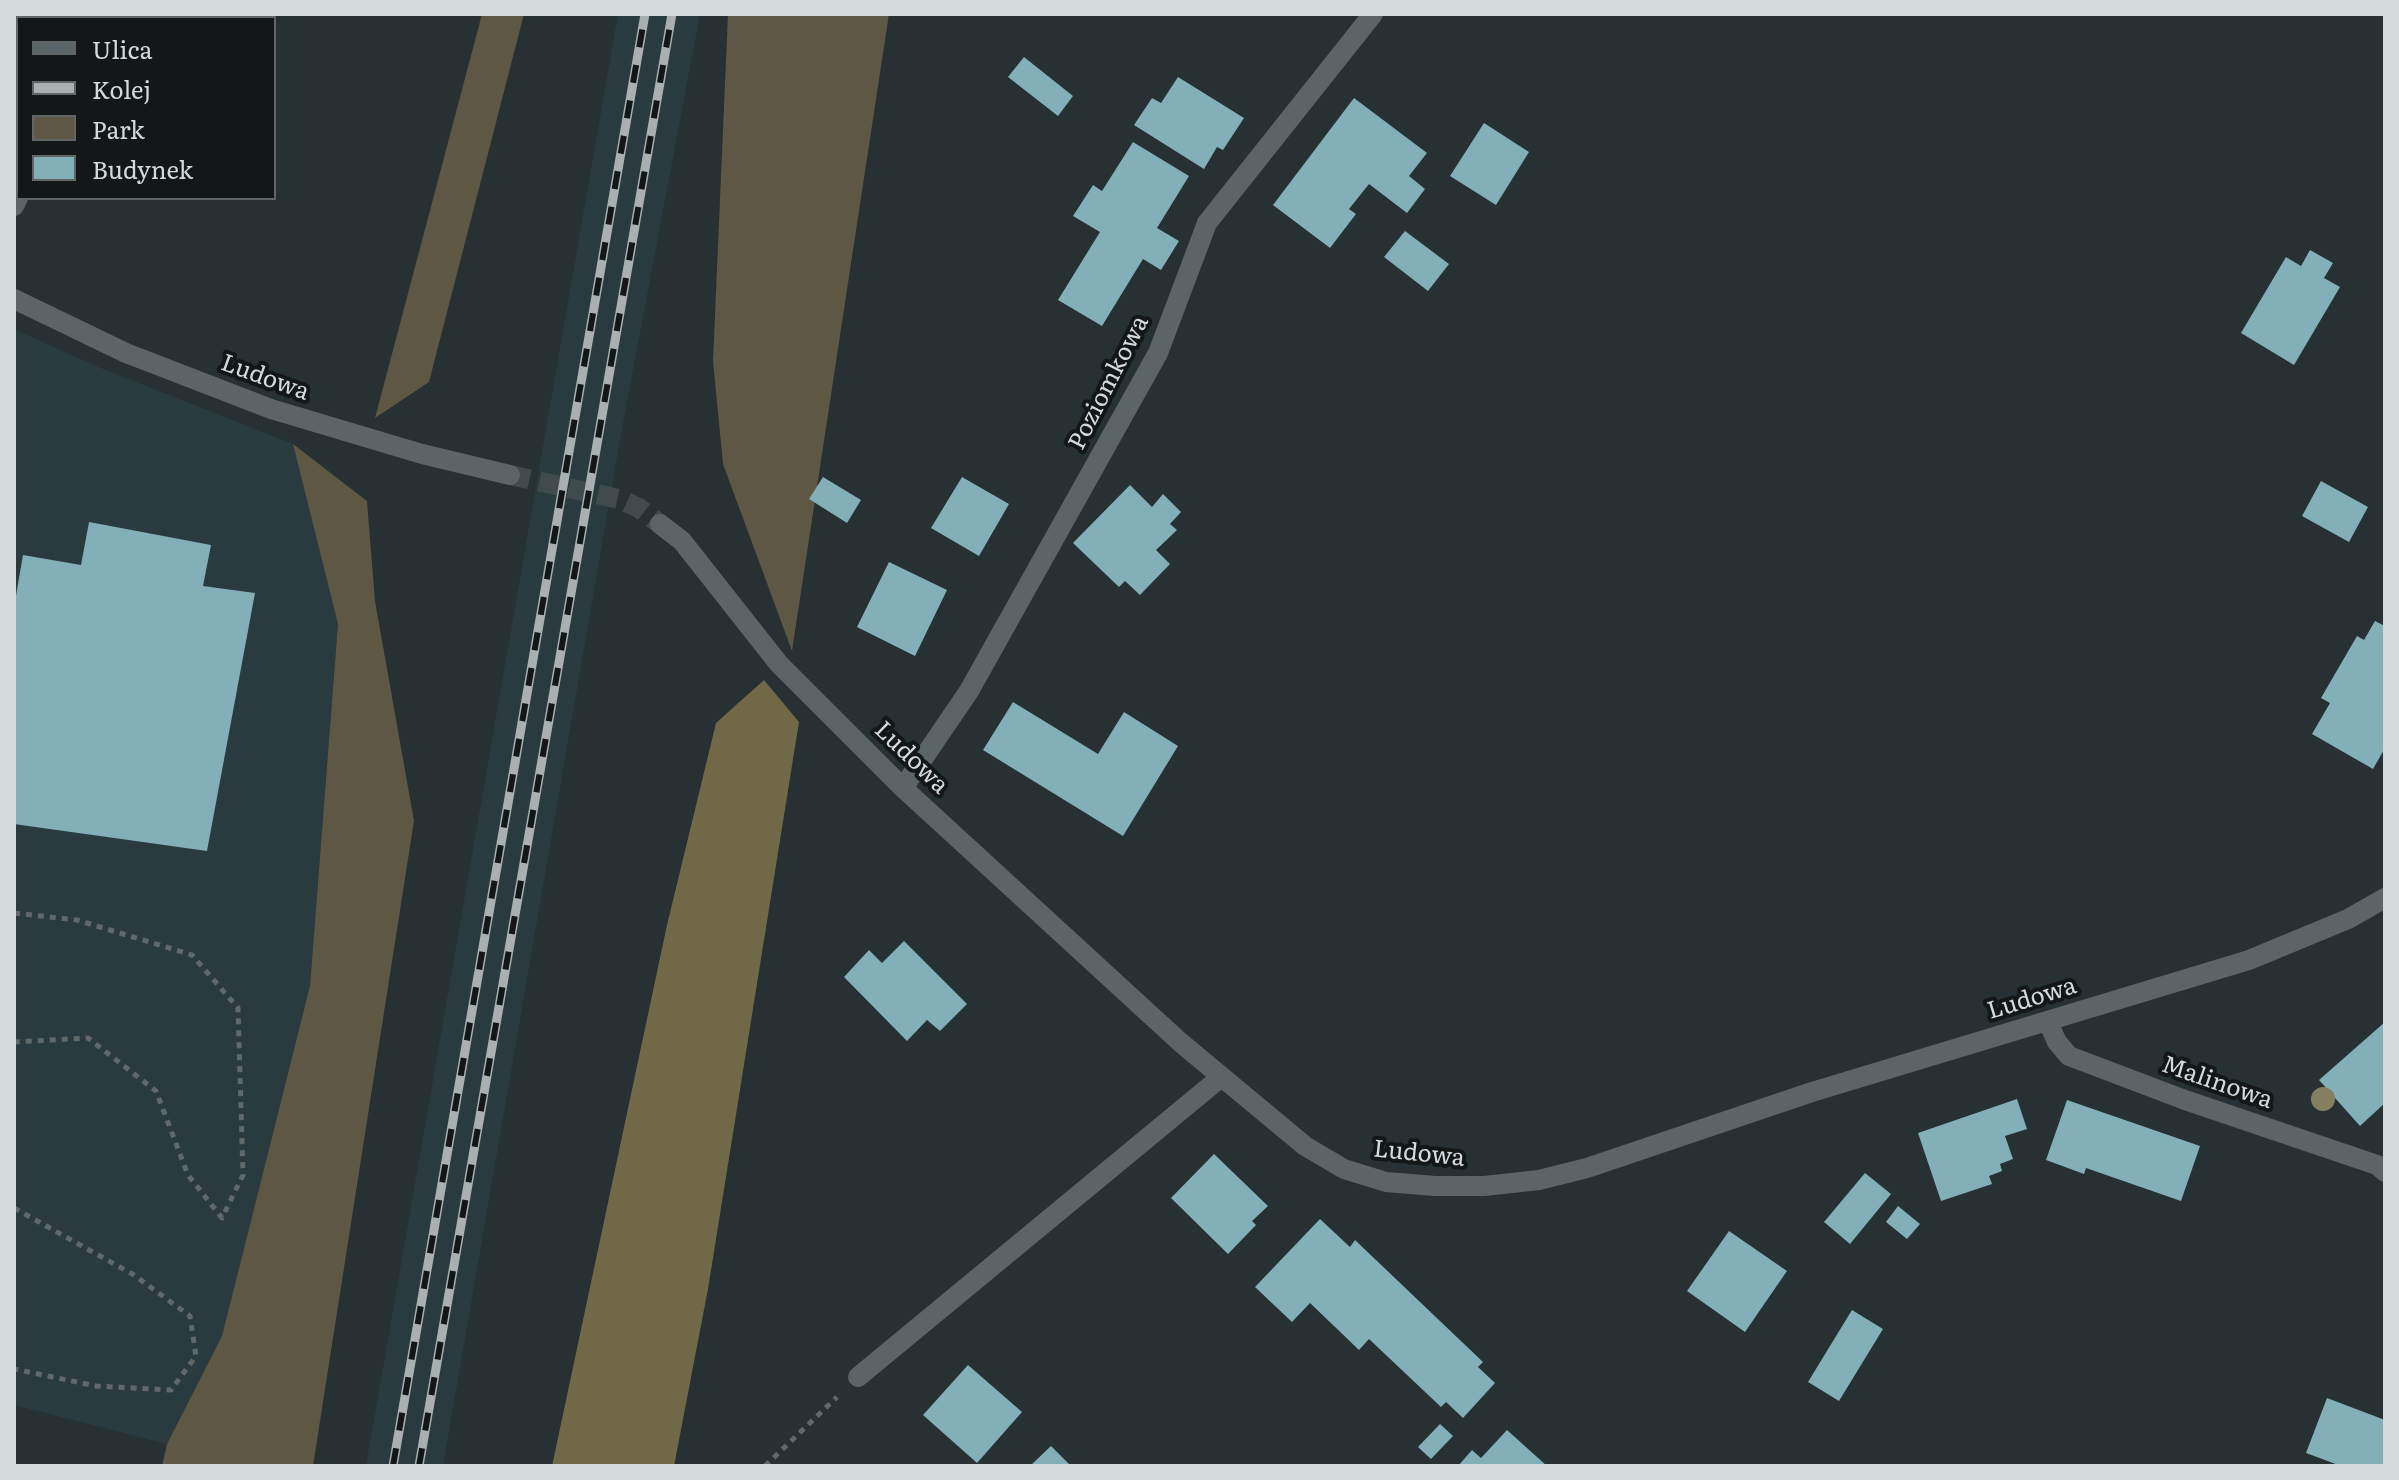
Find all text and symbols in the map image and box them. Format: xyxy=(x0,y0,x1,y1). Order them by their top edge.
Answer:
legend xyxy=(16,16,276,200)
text: Ulica xyxy=(92,31,152,66)
text: Kolej xyxy=(92,71,151,106)
text: Park xyxy=(92,111,145,146)
text: Budynek xyxy=(92,151,193,186)
street label: Poziomkowa xyxy=(1063,311,1155,455)
street label: Ludowa xyxy=(217,349,313,407)
street label: Ludowa xyxy=(868,716,954,800)
street label: Ludowa xyxy=(1984,972,2080,1026)
street label: Malinowa xyxy=(2158,1051,2276,1115)
street label: Ludowa xyxy=(1372,1135,1466,1173)

